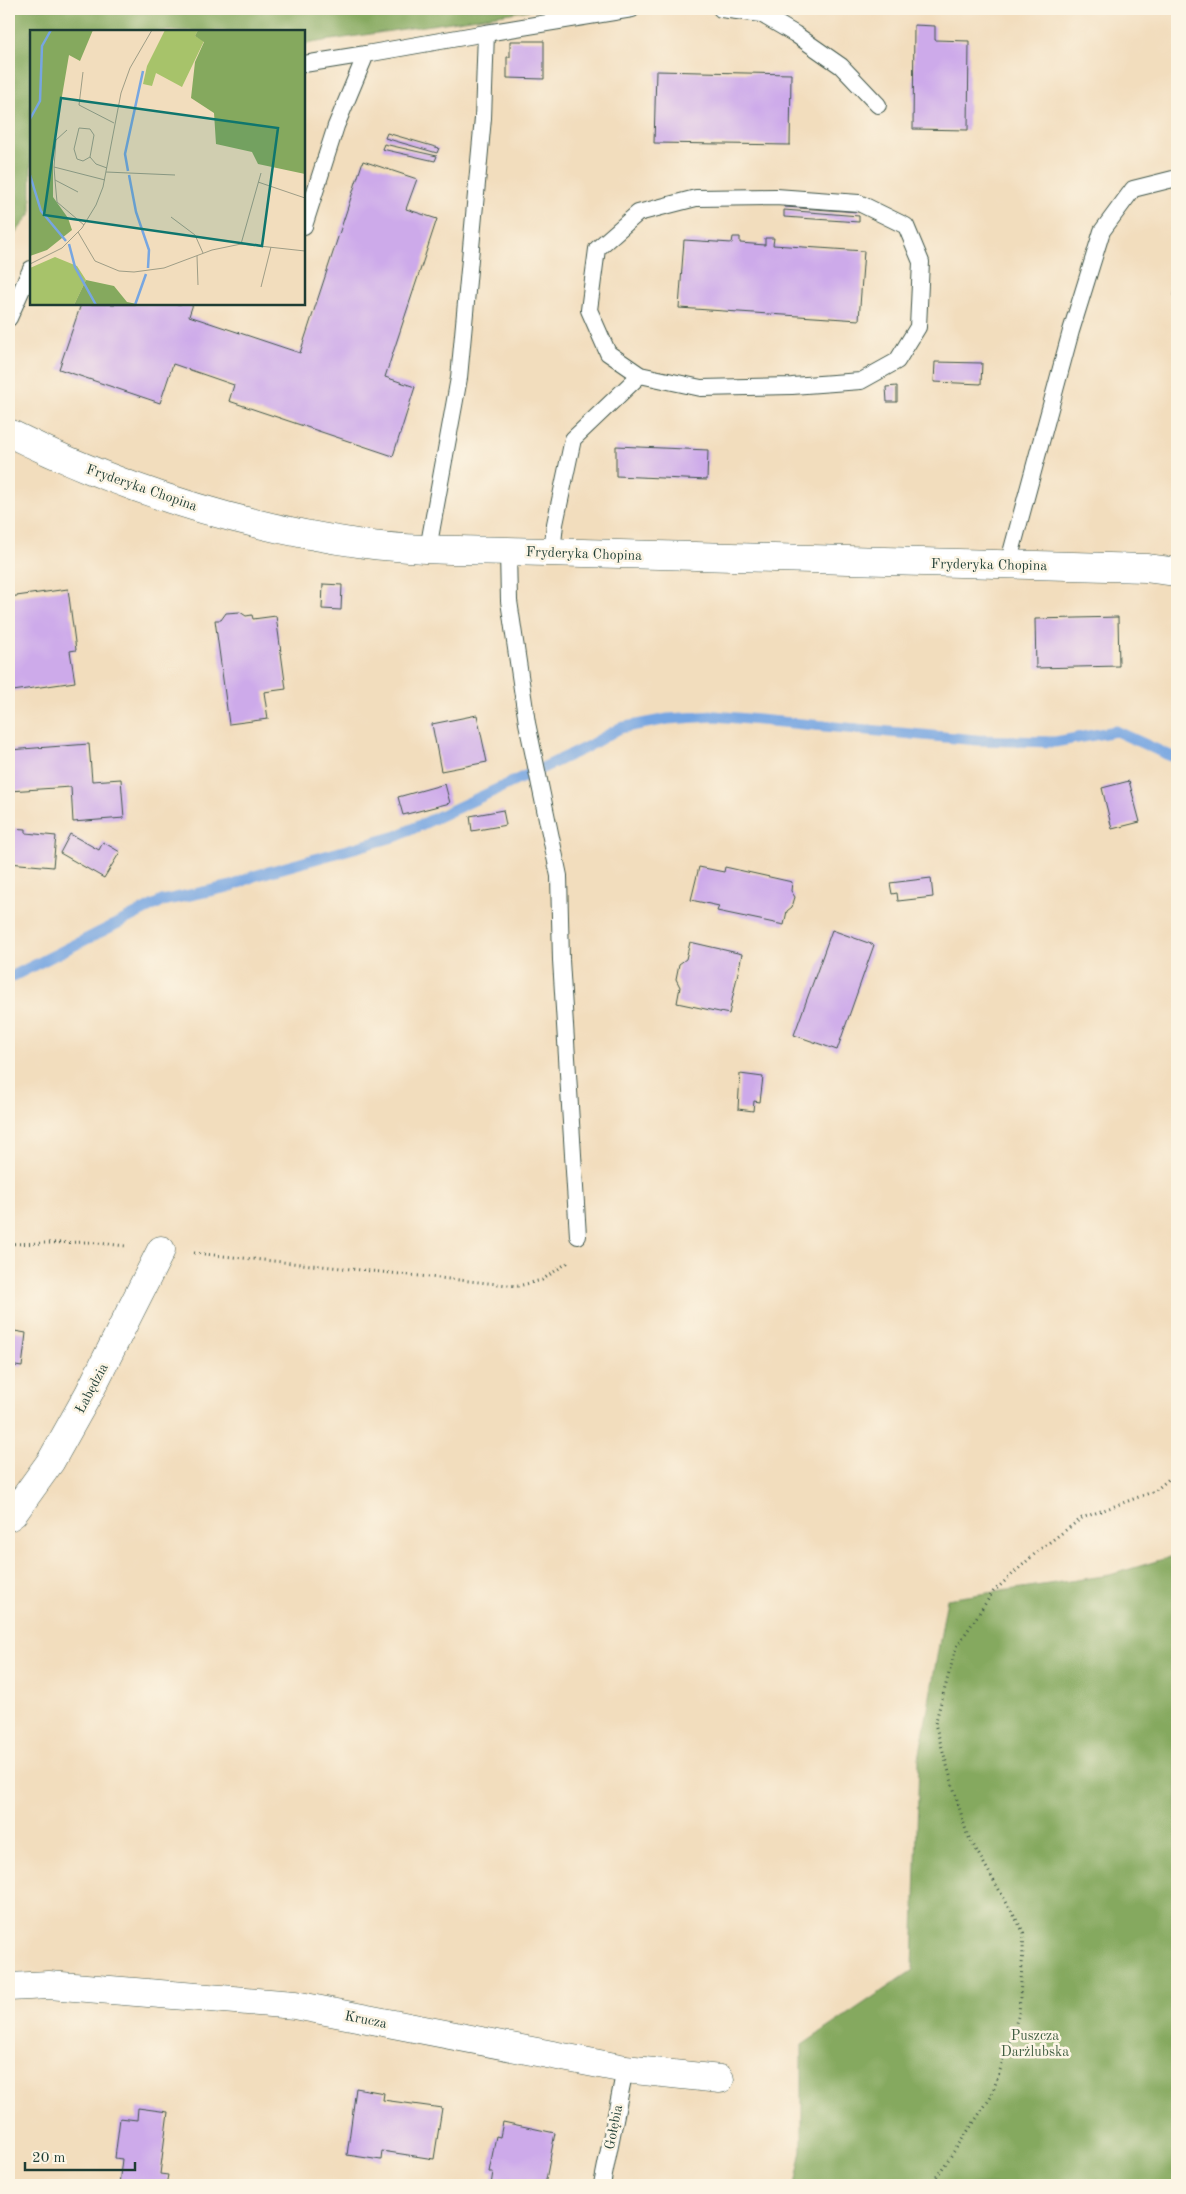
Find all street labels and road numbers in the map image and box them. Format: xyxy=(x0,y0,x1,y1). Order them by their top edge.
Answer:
street label: Fryderyka Chopina xyxy=(84,462,199,514)
street label: Fryderyka Chopina xyxy=(526,545,642,563)
street label: Fryderyka Chopina xyxy=(931,557,1047,573)
street label: Łabędzia xyxy=(73,1361,111,1416)
street label: Krucza xyxy=(343,2009,388,2031)
street label: Gołębia xyxy=(603,2104,625,2151)

